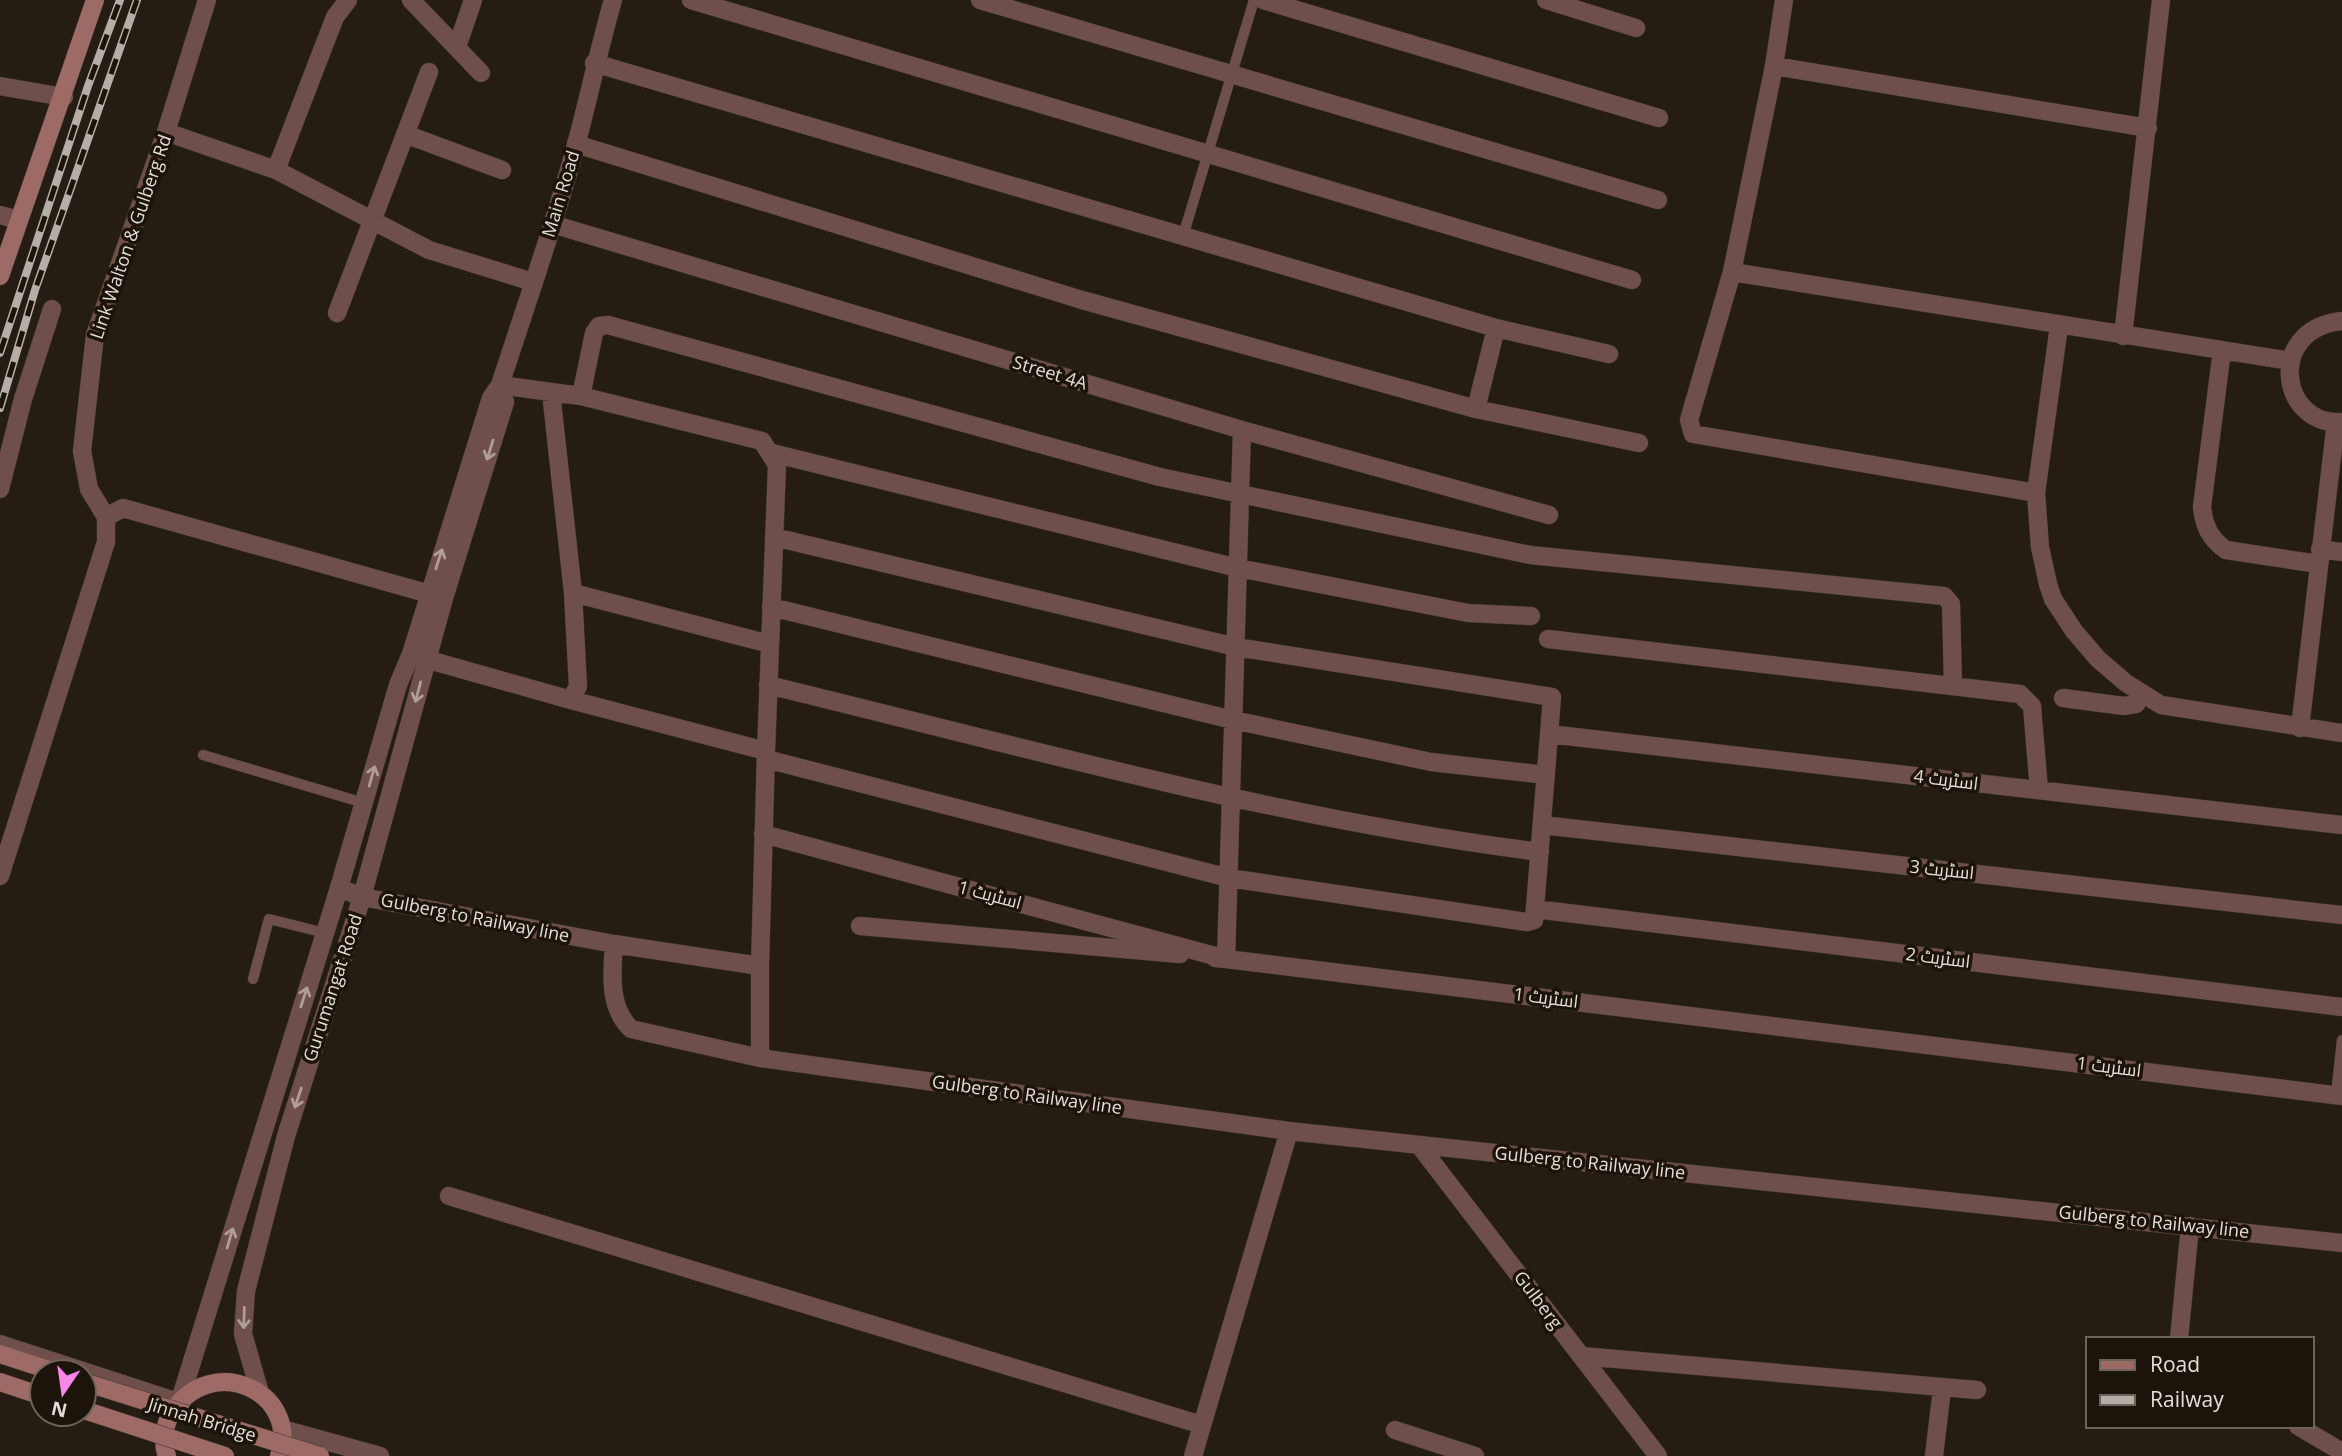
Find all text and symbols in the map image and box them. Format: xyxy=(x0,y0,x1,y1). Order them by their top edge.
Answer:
street label: Link Walton & Gulberg Rd xyxy=(84,131,176,342)
street label: Main Road xyxy=(535,147,585,240)
street label: Street 4A xyxy=(1010,349,1091,395)
one-way arrow xyxy=(482,439,495,461)
one-way arrow xyxy=(434,548,447,570)
one-way arrow xyxy=(411,680,424,703)
street label: اسٹریٹ 4 xyxy=(1912,763,1980,795)
one-way arrow xyxy=(366,765,379,787)
street label: اسٹریٹ 3 xyxy=(1909,854,1976,884)
street label: اسٹریٹ 1 xyxy=(956,874,1025,914)
street label: Gulberg to Railway line xyxy=(379,887,572,947)
street label: Gurumangat Road xyxy=(297,911,367,1065)
street label: اسٹریٹ 2 xyxy=(1904,941,1972,973)
street label: اسٹریٹ 1 xyxy=(1512,981,1580,1013)
one-way arrow xyxy=(299,987,312,1009)
street label: اسٹریٹ 1 xyxy=(2075,1050,2143,1082)
street label: Gulberg to Railway line xyxy=(931,1069,1124,1119)
one-way arrow xyxy=(291,1087,304,1109)
street label: Gulberg to Railway line xyxy=(1494,1140,1687,1184)
street label: Gulberg to Railway line xyxy=(2058,1199,2251,1243)
one-way arrow xyxy=(225,1228,238,1250)
street label: Gulberg xyxy=(1509,1265,1569,1334)
one-way arrow xyxy=(237,1306,250,1329)
legend xyxy=(2086,1337,2314,1428)
text: Road xyxy=(2150,1350,2200,1378)
north arrow xyxy=(28,1358,98,1428)
text: Railway xyxy=(2150,1385,2224,1413)
street label: Jinnah Bridge xyxy=(144,1391,259,1447)
text: N xyxy=(49,1395,70,1424)

